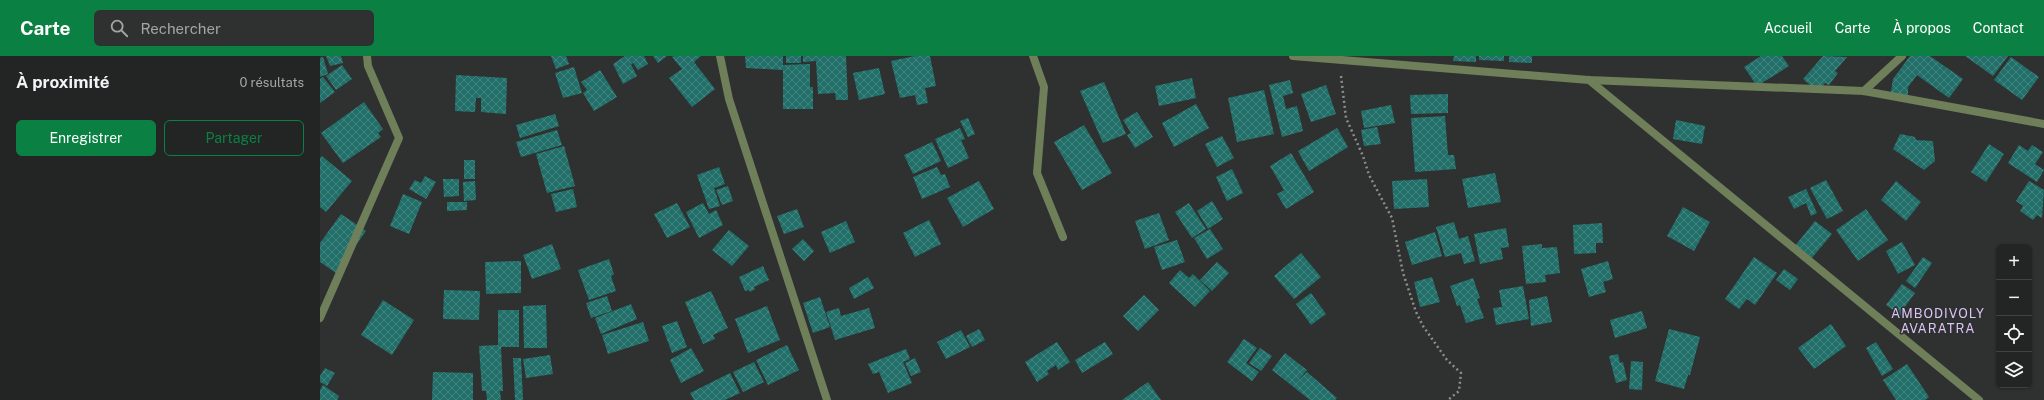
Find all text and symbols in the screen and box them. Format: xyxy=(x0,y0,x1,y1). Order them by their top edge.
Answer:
search box xyxy=(94,10,374,46)
text: Carte xyxy=(20,17,70,39)
icon: search xyxy=(108,17,130,39)
text: Rechercher xyxy=(140,20,221,37)
text: Accueil xyxy=(1764,20,1813,36)
text: Carte xyxy=(1835,20,1871,36)
text: À propos xyxy=(1893,20,1951,36)
text: Contact xyxy=(1973,20,2024,36)
text: À proximité xyxy=(16,72,110,92)
text: 0 résultats xyxy=(239,75,304,90)
button: Enregistrer xyxy=(16,120,156,156)
button: Partager xyxy=(164,120,304,156)
map controls xyxy=(1996,244,2032,388)
button: + xyxy=(1996,244,2032,280)
button: − xyxy=(1996,280,2032,316)
district label: AMBODIVOLY AVARATRA xyxy=(1891,306,1985,336)
button: locate xyxy=(1996,316,2032,352)
button: layers xyxy=(1996,352,2032,388)

